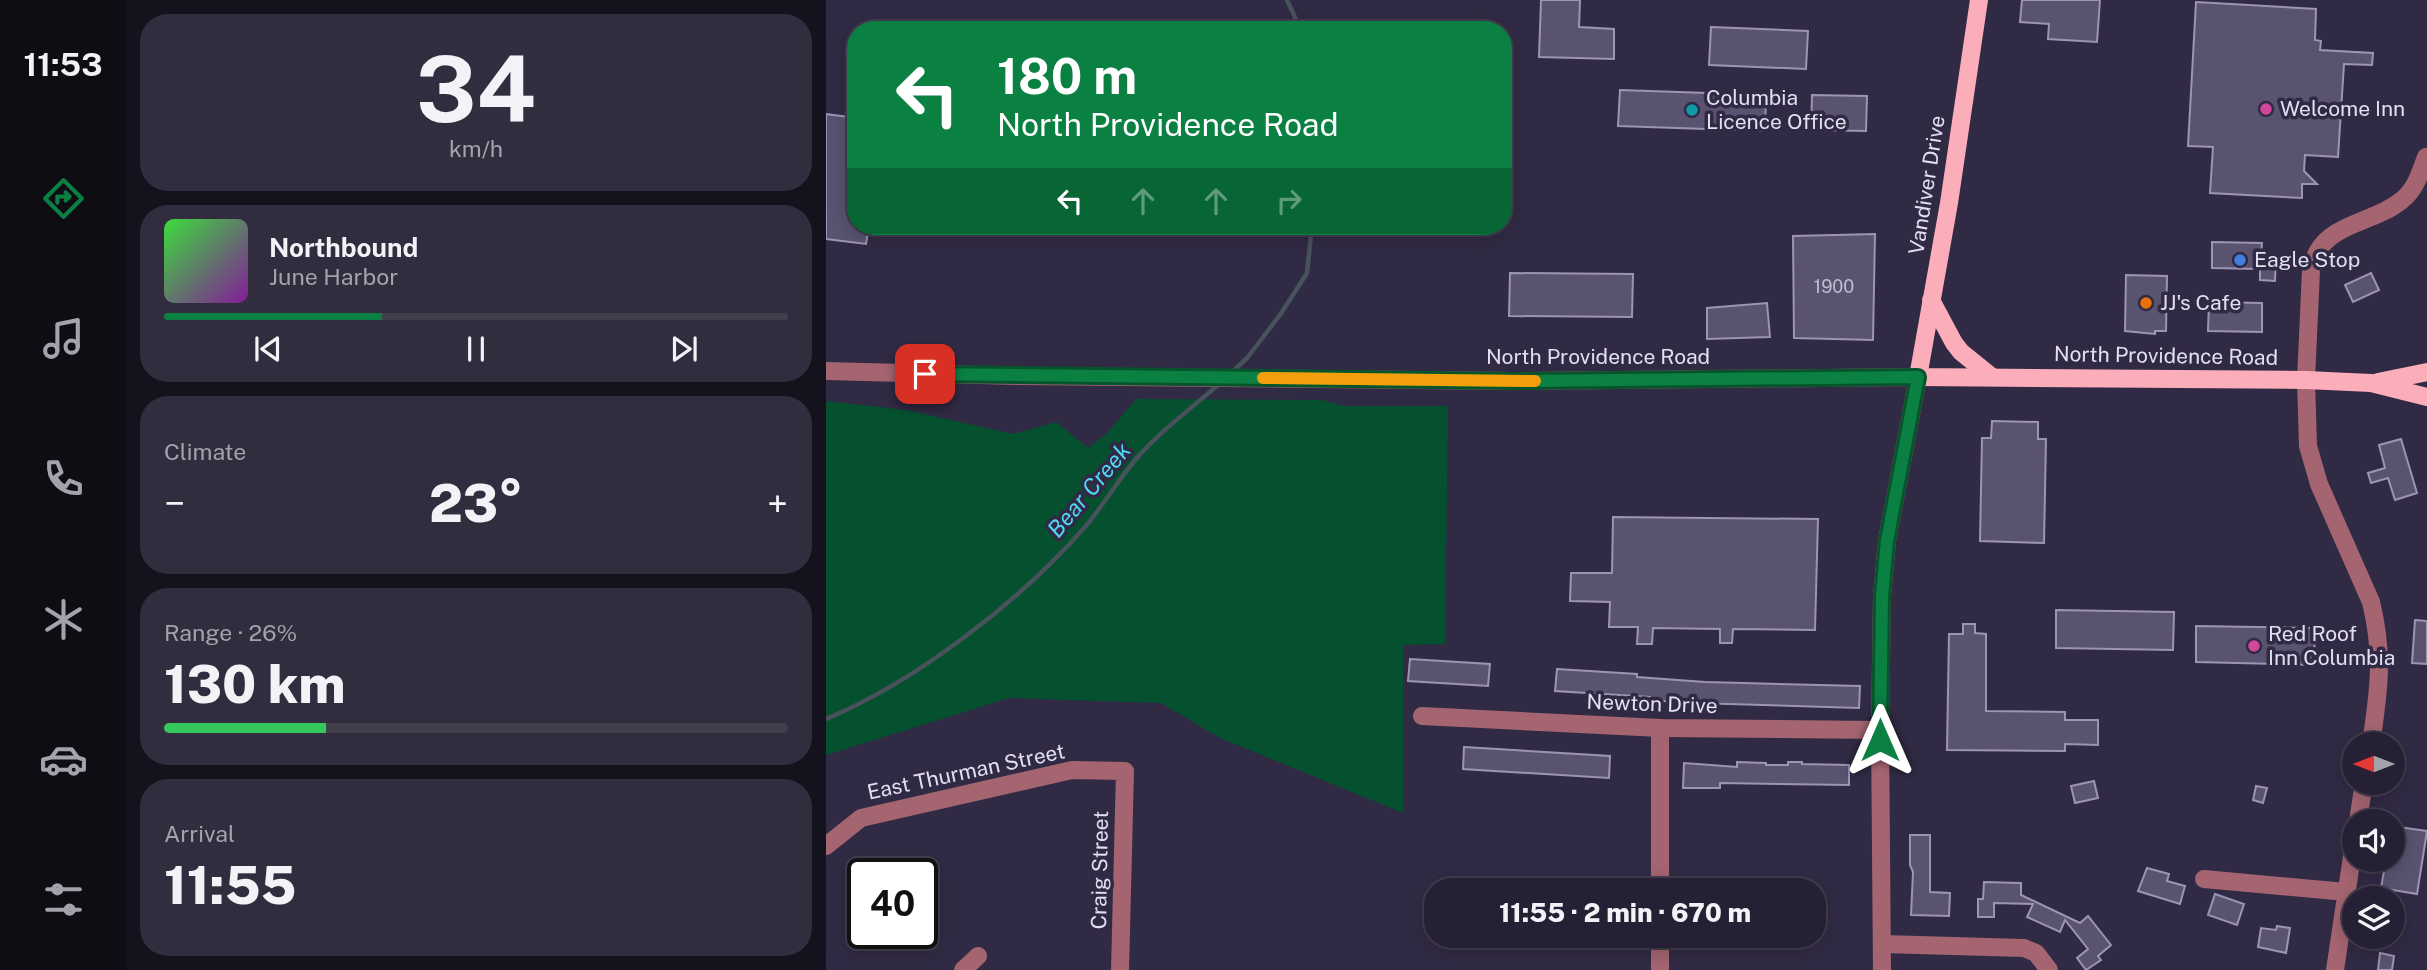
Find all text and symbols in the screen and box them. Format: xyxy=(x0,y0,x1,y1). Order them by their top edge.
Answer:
text: 34 xyxy=(416,36,536,142)
text: 11:53 xyxy=(24,46,102,83)
text: 180 m xyxy=(997,47,1137,105)
icon: left xyxy=(882,49,973,140)
place label: Columbia Licence Office xyxy=(1706,85,1847,134)
place label: Welcome Inn xyxy=(2280,96,2405,121)
marker: Welcome Inn xyxy=(2258,101,2274,117)
marker: Columbia Licence Office xyxy=(1684,102,1700,118)
text: North Providence Road xyxy=(997,106,1339,143)
street label: Vandiver Drive xyxy=(1903,114,1950,256)
text: km/h xyxy=(449,135,503,162)
icon: directions xyxy=(39,174,88,223)
icon: left xyxy=(1051,182,1089,220)
icon: ahead xyxy=(1124,182,1162,220)
icon: ahead xyxy=(1197,182,1235,220)
icon: right xyxy=(1270,182,1308,220)
text: Northbound xyxy=(269,232,418,263)
place label: Eagle Stop xyxy=(2254,247,2360,272)
marker: Eagle Stop xyxy=(2232,252,2248,268)
text: June Harbor xyxy=(269,263,398,290)
house number: 1900 xyxy=(1814,276,1854,297)
place label: JJ's Cafe xyxy=(2160,290,2241,315)
marker: JJ's Cafe xyxy=(2138,295,2154,311)
icon: music xyxy=(39,314,88,363)
icon: previous xyxy=(249,330,287,368)
icon: pause xyxy=(457,330,495,368)
icon: next xyxy=(665,330,703,368)
street label: North Providence Road xyxy=(2054,341,2278,370)
pin xyxy=(895,344,955,404)
street label: North Providence Road xyxy=(1486,344,1710,369)
icon: arrive xyxy=(906,355,944,393)
water label: Bear Creek xyxy=(1041,437,1136,542)
text: Climate xyxy=(164,438,246,465)
icon: phone xyxy=(39,454,88,503)
text: 23° xyxy=(429,473,523,534)
text: − xyxy=(164,481,185,526)
text: + xyxy=(767,481,788,526)
icon: climate xyxy=(39,595,88,644)
text: Range · 26% xyxy=(164,619,297,646)
place label: Red Roof Inn Columbia xyxy=(2268,621,2395,670)
marker: Red Roof Inn Columbia xyxy=(2246,638,2262,654)
text: 130 km xyxy=(164,654,346,715)
street label: Newton Drive xyxy=(1586,689,1718,718)
position arrow xyxy=(1843,703,1917,777)
north arrow xyxy=(2342,732,2404,794)
map controls xyxy=(2342,732,2405,949)
icon: car xyxy=(39,735,88,784)
street label: East Thurman Street xyxy=(865,738,1067,805)
button: sound xyxy=(2342,809,2405,872)
street label: Craig Street xyxy=(1086,810,1113,929)
text: Arrival xyxy=(164,820,235,847)
text: 11:55 xyxy=(164,855,296,916)
speed limit sign: 40 xyxy=(847,858,938,949)
icon: filters xyxy=(39,875,88,924)
button: layers xyxy=(2342,886,2405,949)
text: 11:55 · 2 min · 670 m xyxy=(1499,897,1751,928)

